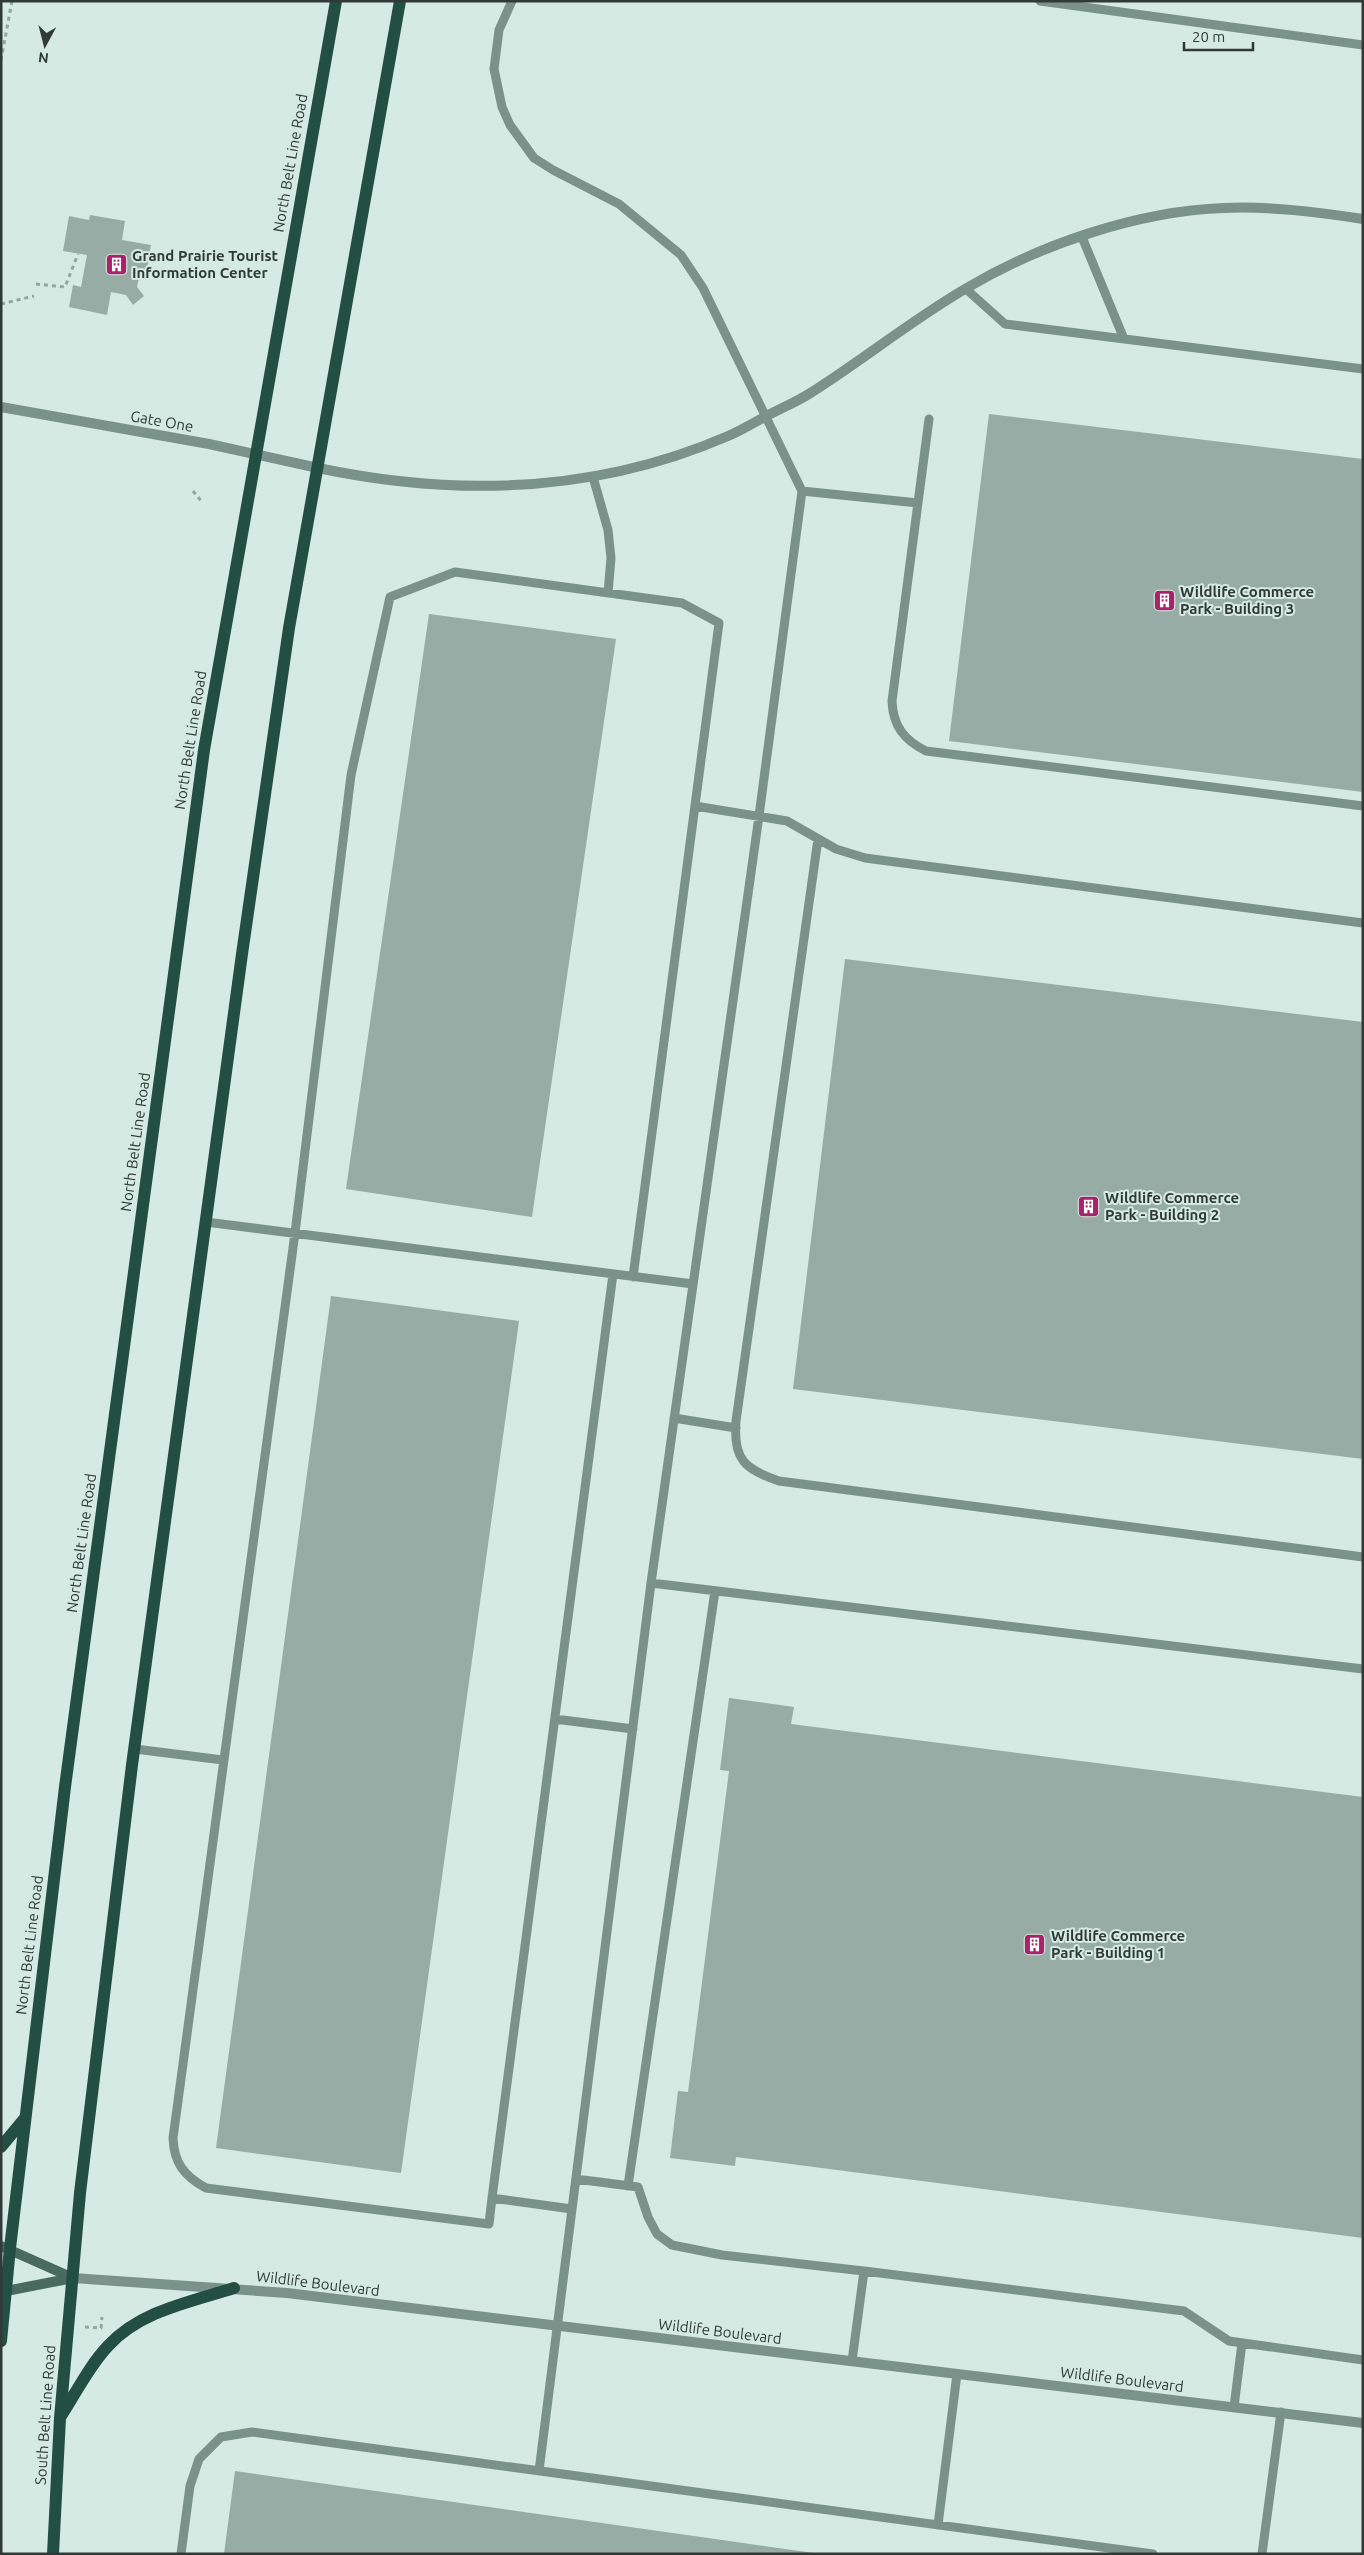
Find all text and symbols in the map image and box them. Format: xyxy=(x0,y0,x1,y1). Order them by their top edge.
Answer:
north arrow xyxy=(20,20,70,70)
scale bar xyxy=(1184,20,1253,52)
text: 20 m xyxy=(1192,28,1225,45)
text: N xyxy=(37,49,50,66)
street label: North Belt Line Road xyxy=(269,92,311,234)
place label: Grand Prairie Tourist Information Center xyxy=(132,247,278,281)
building icon: Grand Prairie Tourist Information Center xyxy=(104,252,128,276)
street label: Gate One xyxy=(129,407,195,435)
place label: Wildlife Commerce Park - Building 3 xyxy=(1180,583,1314,617)
building icon: Wildlife Commerce Park - Building 3 xyxy=(1152,588,1176,612)
street label: North Belt Line Road xyxy=(171,669,209,811)
street label: North Belt Line Road xyxy=(117,1071,153,1213)
place label: Wildlife Commerce Park - Building 2 xyxy=(1105,1189,1239,1223)
building icon: Wildlife Commerce Park - Building 2 xyxy=(1077,1194,1101,1218)
street label: North Belt Line Road xyxy=(63,1472,99,1614)
street label: North Belt Line Road xyxy=(12,1874,46,2016)
place label: Wildlife Commerce Park - Building 1 xyxy=(1051,1927,1185,1961)
building icon: Wildlife Commerce Park - Building 1 xyxy=(1023,1932,1047,1956)
street label: Wildlife Boulevard xyxy=(255,2267,381,2299)
street label: Wildlife Boulevard xyxy=(657,2315,783,2347)
street label: South Belt Line Road xyxy=(32,2344,58,2486)
street label: Wildlife Boulevard xyxy=(1059,2363,1185,2395)

